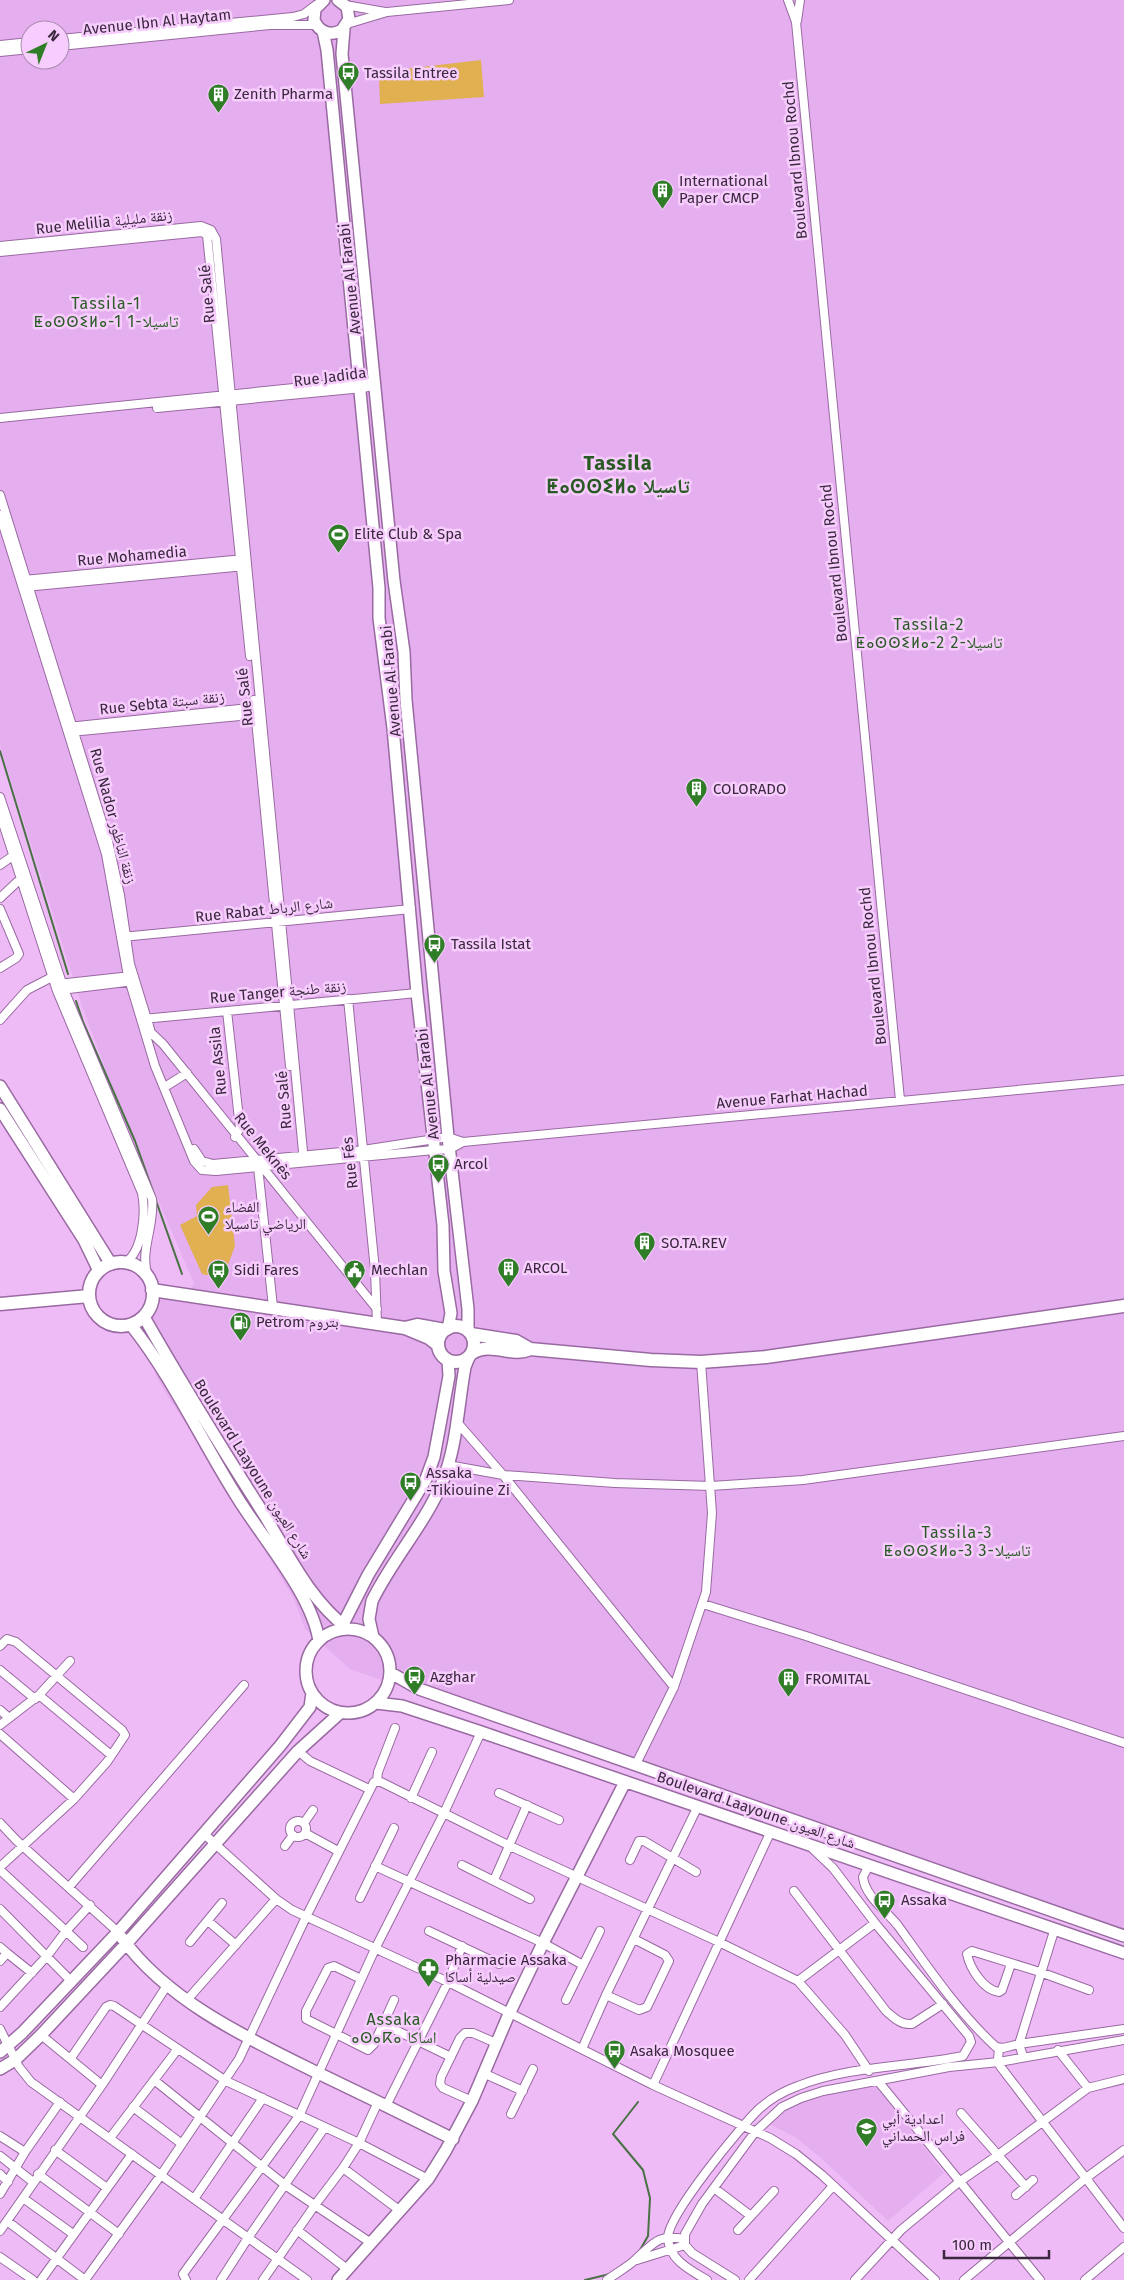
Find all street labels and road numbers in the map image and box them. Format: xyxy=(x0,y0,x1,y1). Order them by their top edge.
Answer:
street label: Avenue Ibn Al Haytam xyxy=(82,5,232,39)
street label: Boulevard Ibnou Rochd xyxy=(779,80,811,240)
street label: Rue Melilia زنقة مليلية xyxy=(35,206,173,238)
street label: Avenue Al Farabi xyxy=(335,222,365,336)
street label: Rue Salé xyxy=(195,264,219,324)
street label: Rue Jadida xyxy=(293,364,367,390)
street label: Boulevard Ibnou Rochd xyxy=(817,483,851,643)
street label: Rue Mohamedia xyxy=(77,542,187,570)
street label: Avenue Al Farabi xyxy=(377,624,405,738)
street label: Rue Salé xyxy=(233,667,257,727)
street label: Rue Sebta زنقة سبتة xyxy=(99,687,226,719)
street label: Rue Nador زنقة الناظور xyxy=(86,746,140,886)
street label: Boulevard Ibnou Rochd xyxy=(856,886,890,1046)
street label: Rue Rabat شارع الرباط xyxy=(194,894,334,927)
street label: Rue Tanger زنقة طنجة xyxy=(209,977,347,1007)
street label: Rue Assila xyxy=(205,1026,231,1096)
street label: Avenue Al Farabi xyxy=(413,1027,443,1141)
street label: Rue Salé xyxy=(272,1070,296,1130)
street label: Avenue Farhat Hachad xyxy=(716,1081,868,1113)
street label: Rue Meknès xyxy=(230,1109,296,1183)
street label: Rue Fés xyxy=(338,1136,362,1190)
street label: Boulevard Laayoune شارع العيون xyxy=(189,1376,316,1563)
street label: Boulevard Laayoune شارع العيون xyxy=(654,1768,858,1853)

